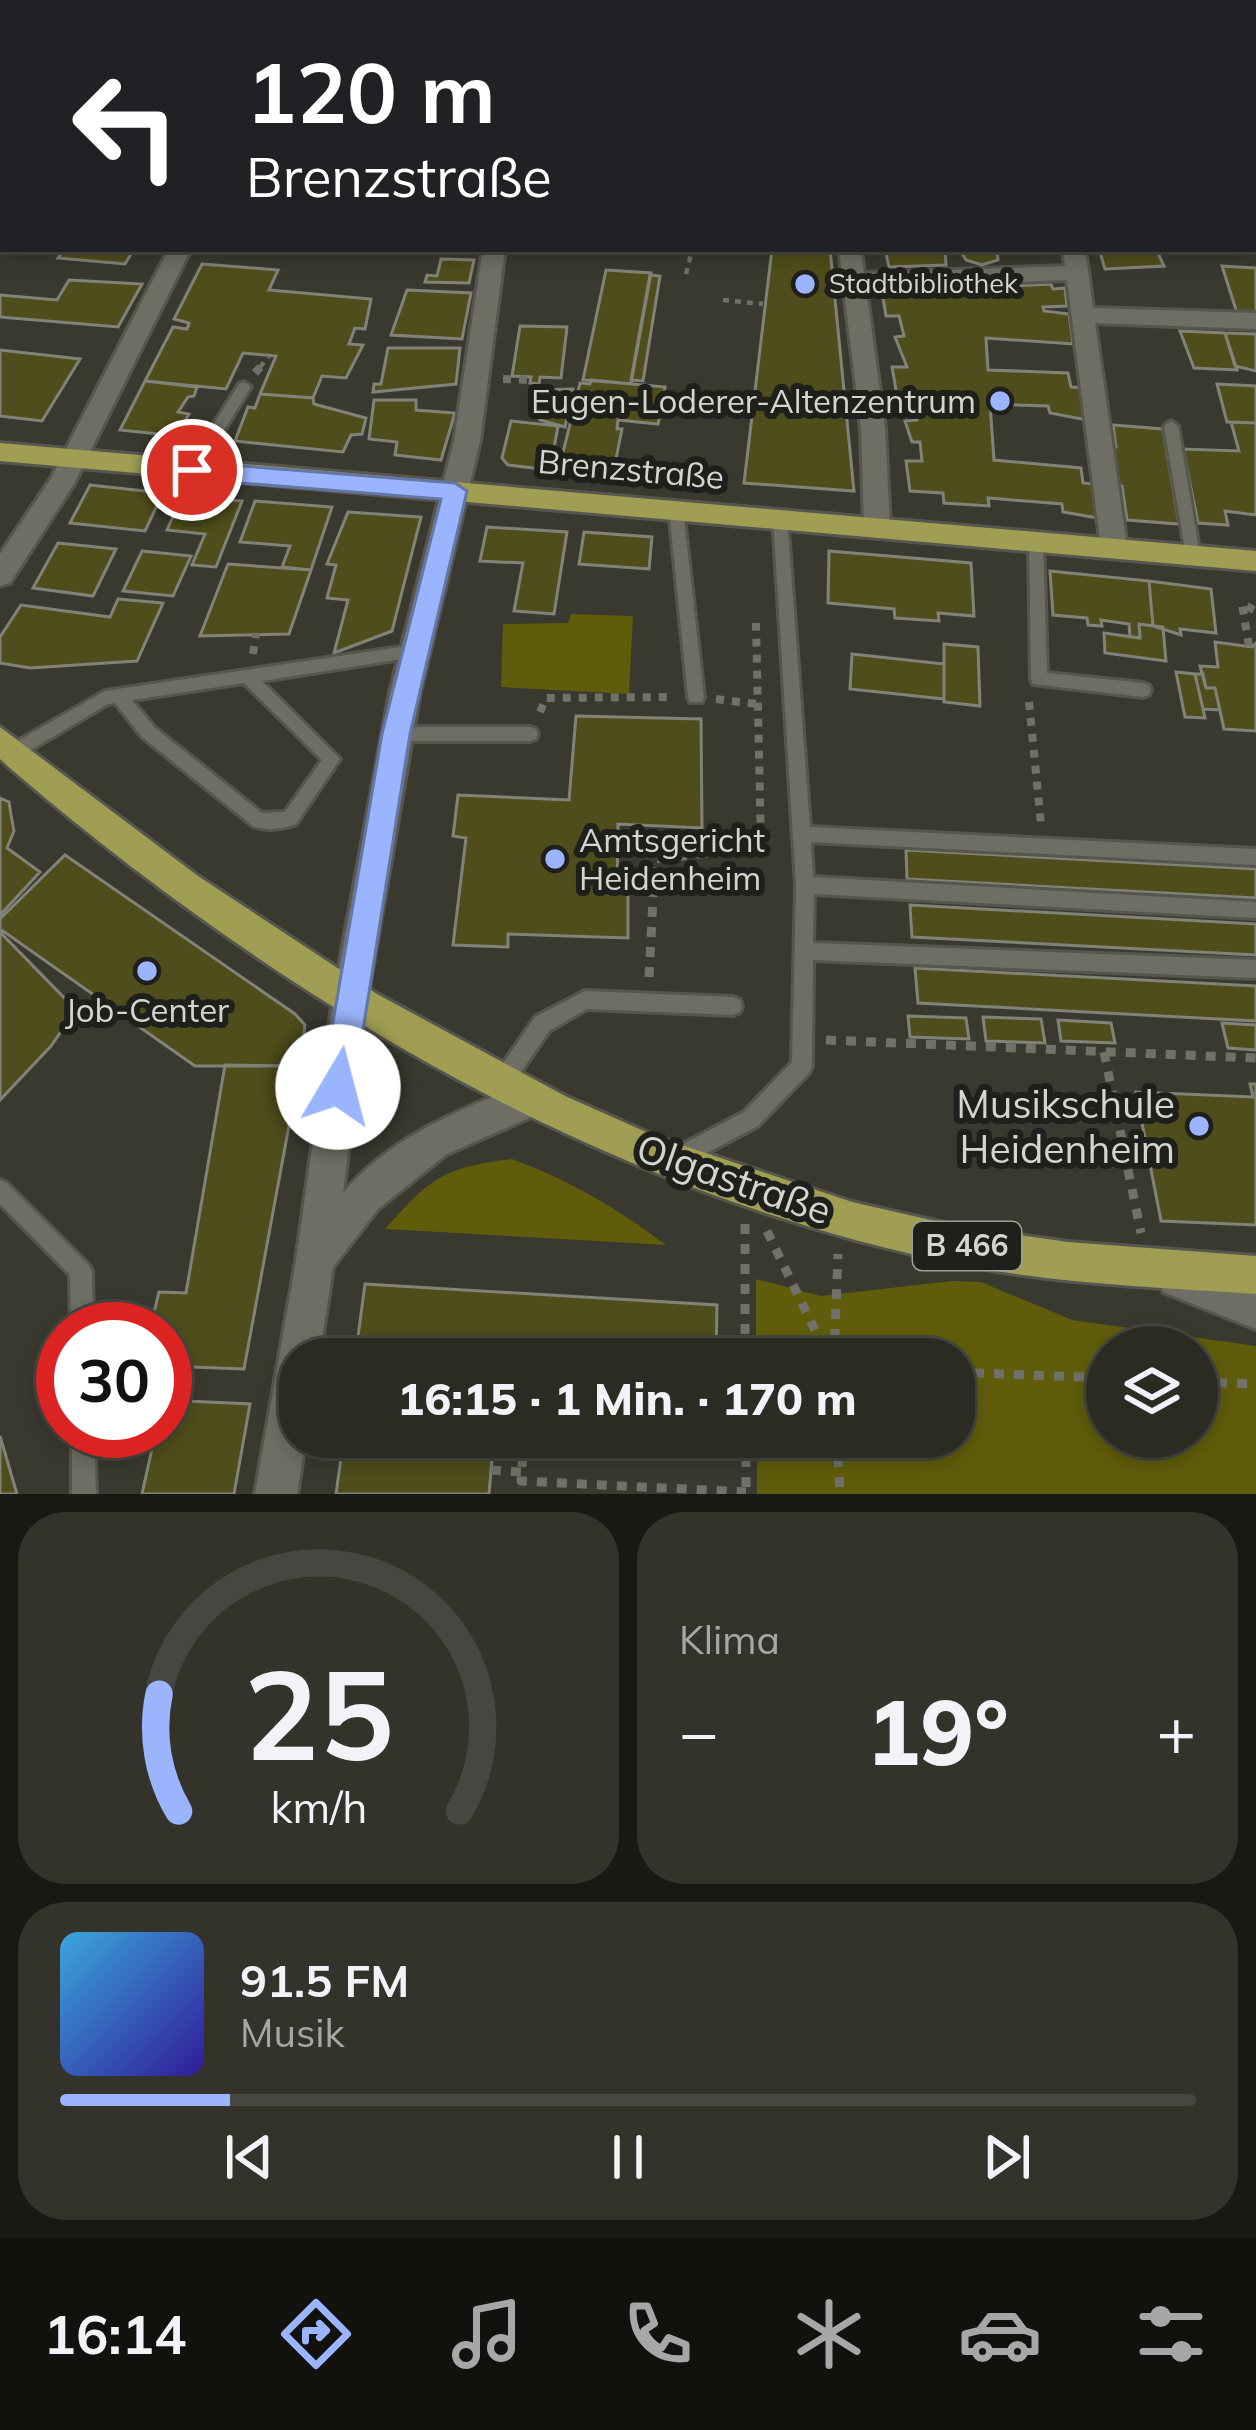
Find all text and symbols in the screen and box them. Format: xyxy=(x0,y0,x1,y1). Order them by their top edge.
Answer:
text: 120 m xyxy=(246,39,496,144)
icon: left xyxy=(48,48,204,204)
text: Brenzstraße xyxy=(246,143,552,211)
place label: Stadtbibliothek xyxy=(829,266,1019,300)
marker: Stadtbibliothek xyxy=(792,271,818,297)
place label: Eugen-Loderer-Altenzentrum xyxy=(531,380,976,421)
marker: Eugen-Loderer-Altenzentrum xyxy=(987,388,1013,414)
pin xyxy=(141,419,243,521)
icon: arrive xyxy=(159,437,225,503)
street label: Brenzstraße xyxy=(536,440,726,497)
place label: Amtsgericht Heidenheim xyxy=(579,819,765,898)
marker: Amtsgericht Heidenheim xyxy=(542,846,568,872)
marker: Job-Center xyxy=(134,958,160,984)
place label: Job-Center xyxy=(65,989,229,1030)
position arrow xyxy=(275,1024,401,1150)
place label: Musikschule Heidenheim xyxy=(956,1079,1175,1173)
marker: Musikschule Heidenheim xyxy=(1186,1113,1212,1139)
street label: Olgastraße xyxy=(630,1122,838,1235)
road number: B 466 xyxy=(913,1222,1021,1270)
speed limit sign: 30 xyxy=(36,1302,192,1458)
map controls xyxy=(1086,1326,1218,1458)
button: layers xyxy=(1086,1326,1218,1458)
text: 16:15 · 1 Min. · 170 m xyxy=(397,1370,857,1426)
text: Klima xyxy=(679,1615,780,1664)
text: 25 xyxy=(244,1635,393,1791)
text: 19° xyxy=(866,1675,1009,1788)
text: − xyxy=(679,1690,719,1773)
text: + xyxy=(1156,1690,1196,1773)
text: km/h xyxy=(270,1780,367,1834)
text: 91.5 FM xyxy=(240,1952,409,2008)
text: Musik xyxy=(240,2008,345,2057)
icon: previous xyxy=(216,2124,282,2190)
icon: pause xyxy=(595,2124,661,2190)
icon: next xyxy=(974,2124,1040,2190)
icon: directions xyxy=(274,2292,358,2376)
icon: music xyxy=(445,2292,529,2376)
icon: phone xyxy=(616,2292,700,2376)
icon: climate xyxy=(787,2292,871,2376)
icon: car xyxy=(958,2292,1042,2376)
icon: filters xyxy=(1129,2292,1213,2376)
text: 16:14 xyxy=(44,2300,187,2368)

